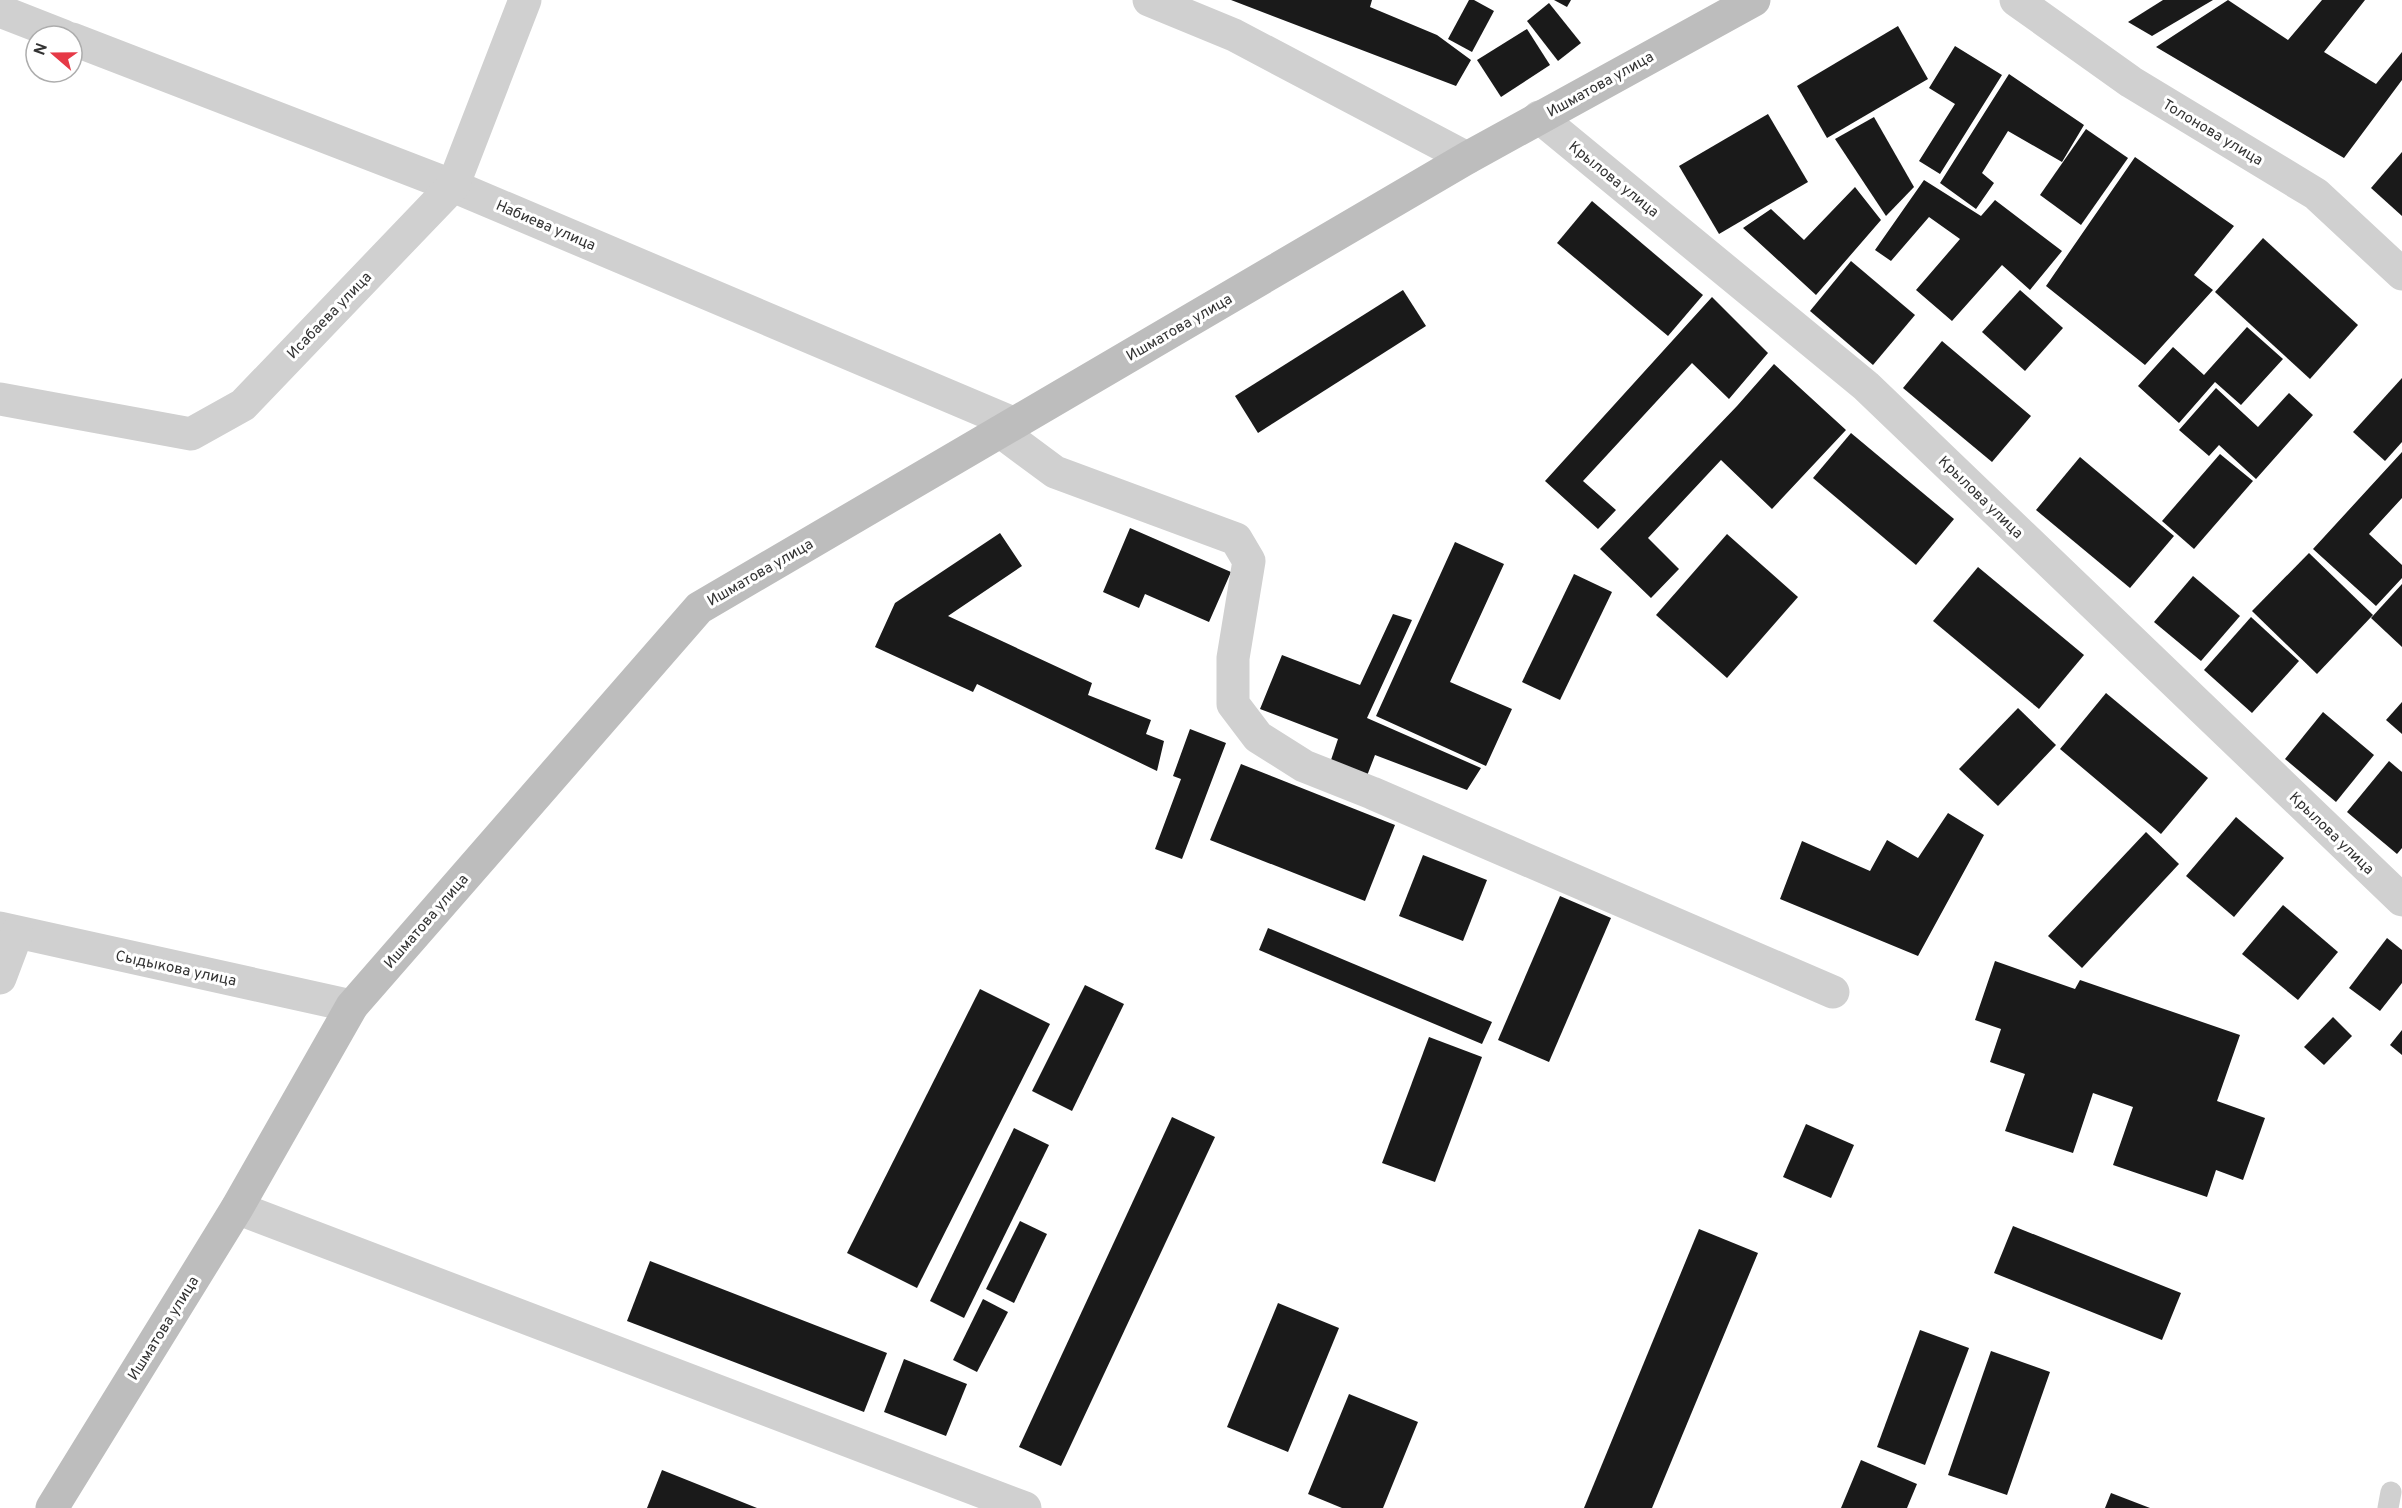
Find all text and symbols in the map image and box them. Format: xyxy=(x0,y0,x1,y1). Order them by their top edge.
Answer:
north arrow xyxy=(24,24,84,84)
text: N xyxy=(30,41,53,58)
street label: Ишматова улица xyxy=(1544,48,1658,123)
street label: Толонова улица xyxy=(2158,96,2266,171)
street label: Крылова улица xyxy=(1564,138,1662,222)
street label: Набиева улица xyxy=(493,197,598,256)
street label: Исабаева улица xyxy=(284,268,377,364)
street label: Ишматова улица xyxy=(1123,290,1236,366)
street label: Крылова улица xyxy=(1933,453,2026,543)
street label: Ишматова улица xyxy=(704,535,817,611)
street label: Крылова улица xyxy=(2284,789,2377,879)
street label: Ишматова улица xyxy=(381,871,473,973)
street label: Сыдыкова улица xyxy=(113,947,238,992)
street label: Ишматова улица xyxy=(125,1273,204,1384)

